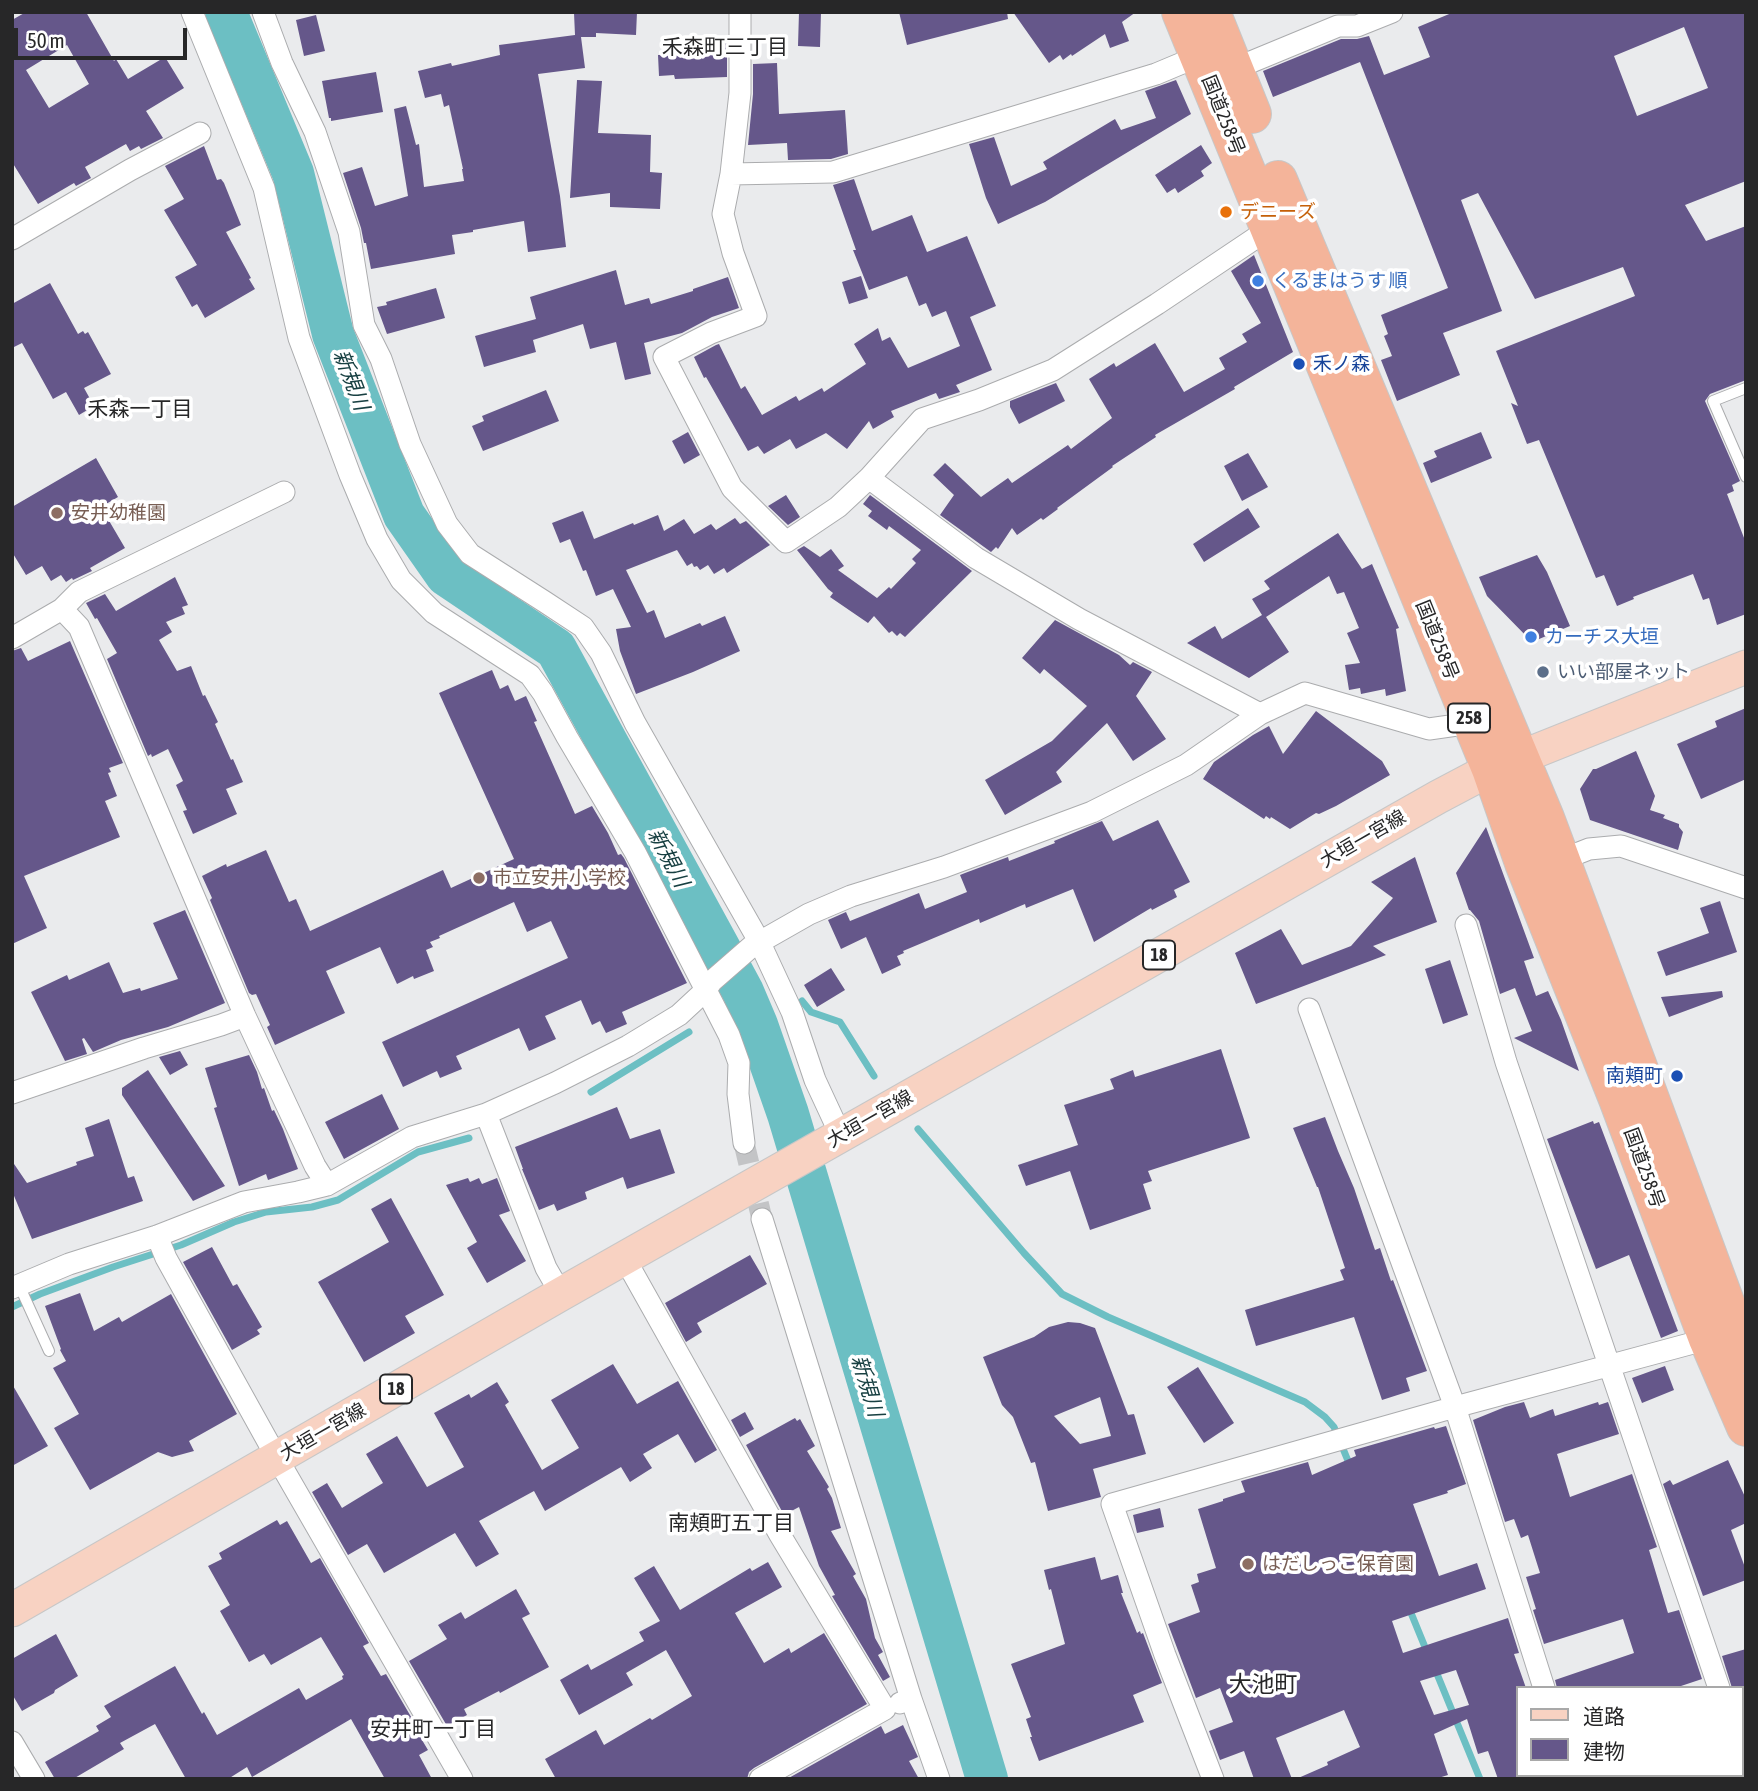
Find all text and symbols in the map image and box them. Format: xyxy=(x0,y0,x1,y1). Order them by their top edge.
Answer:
scale bar xyxy=(18,14,191,58)
text: 50 m xyxy=(27,28,65,52)
district label: 禾森町三丁目 xyxy=(662,34,788,60)
street label: 国道258号 xyxy=(1197,72,1249,158)
place label: デニーズ xyxy=(1240,201,1316,223)
marker: デニーズ xyxy=(1218,204,1234,220)
place label: くるまはうす 順 xyxy=(1272,270,1408,292)
marker: くるまはうす 順 xyxy=(1250,273,1266,289)
water label: 新規川 xyxy=(328,346,374,414)
place label: 禾ノ森 xyxy=(1313,353,1370,375)
marker: 禾ノ森 xyxy=(1291,356,1307,372)
district label: 禾森一丁目 xyxy=(88,396,192,422)
place label: 安井幼稚園 xyxy=(71,502,166,524)
marker: 安井幼稚園 xyxy=(49,505,65,521)
street label: 国道258号 xyxy=(1411,597,1463,683)
place label: カーチス大垣 xyxy=(1545,626,1659,648)
marker: カーチス大垣 xyxy=(1523,629,1539,645)
place label: いい部屋ネット xyxy=(1557,661,1690,683)
marker: いい部屋ネット xyxy=(1535,664,1551,680)
road number: 258 xyxy=(1448,704,1490,732)
street label: 大垣一宮線 xyxy=(1316,805,1410,873)
water label: 新規川 xyxy=(642,824,694,892)
place label: 市立安井小学校 xyxy=(493,867,626,889)
marker: 市立安井小学校 xyxy=(471,870,487,886)
road number: 18 xyxy=(1143,940,1175,970)
place label: 南頬町 xyxy=(1606,1065,1663,1087)
marker: 南頬町 xyxy=(1669,1068,1685,1084)
street label: 大垣一宮線 xyxy=(823,1085,917,1153)
street label: 国道258号 xyxy=(1619,1125,1669,1211)
water label: 新規川 xyxy=(846,1352,888,1420)
road number: 18 xyxy=(380,1374,412,1404)
street label: 大垣一宮線 xyxy=(276,1398,370,1466)
district label: 南頬町五丁目 xyxy=(668,1510,794,1536)
place label: はだしっこ保育園 xyxy=(1262,1553,1414,1575)
marker: はだしっこ保育園 xyxy=(1240,1556,1256,1572)
district label: 大池町 xyxy=(1229,1671,1297,1699)
legend xyxy=(1516,1686,1744,1777)
text: 道路 xyxy=(1583,1704,1625,1728)
district label: 安井町一丁目 xyxy=(370,1716,496,1742)
text: 建物 xyxy=(1583,1739,1625,1763)

